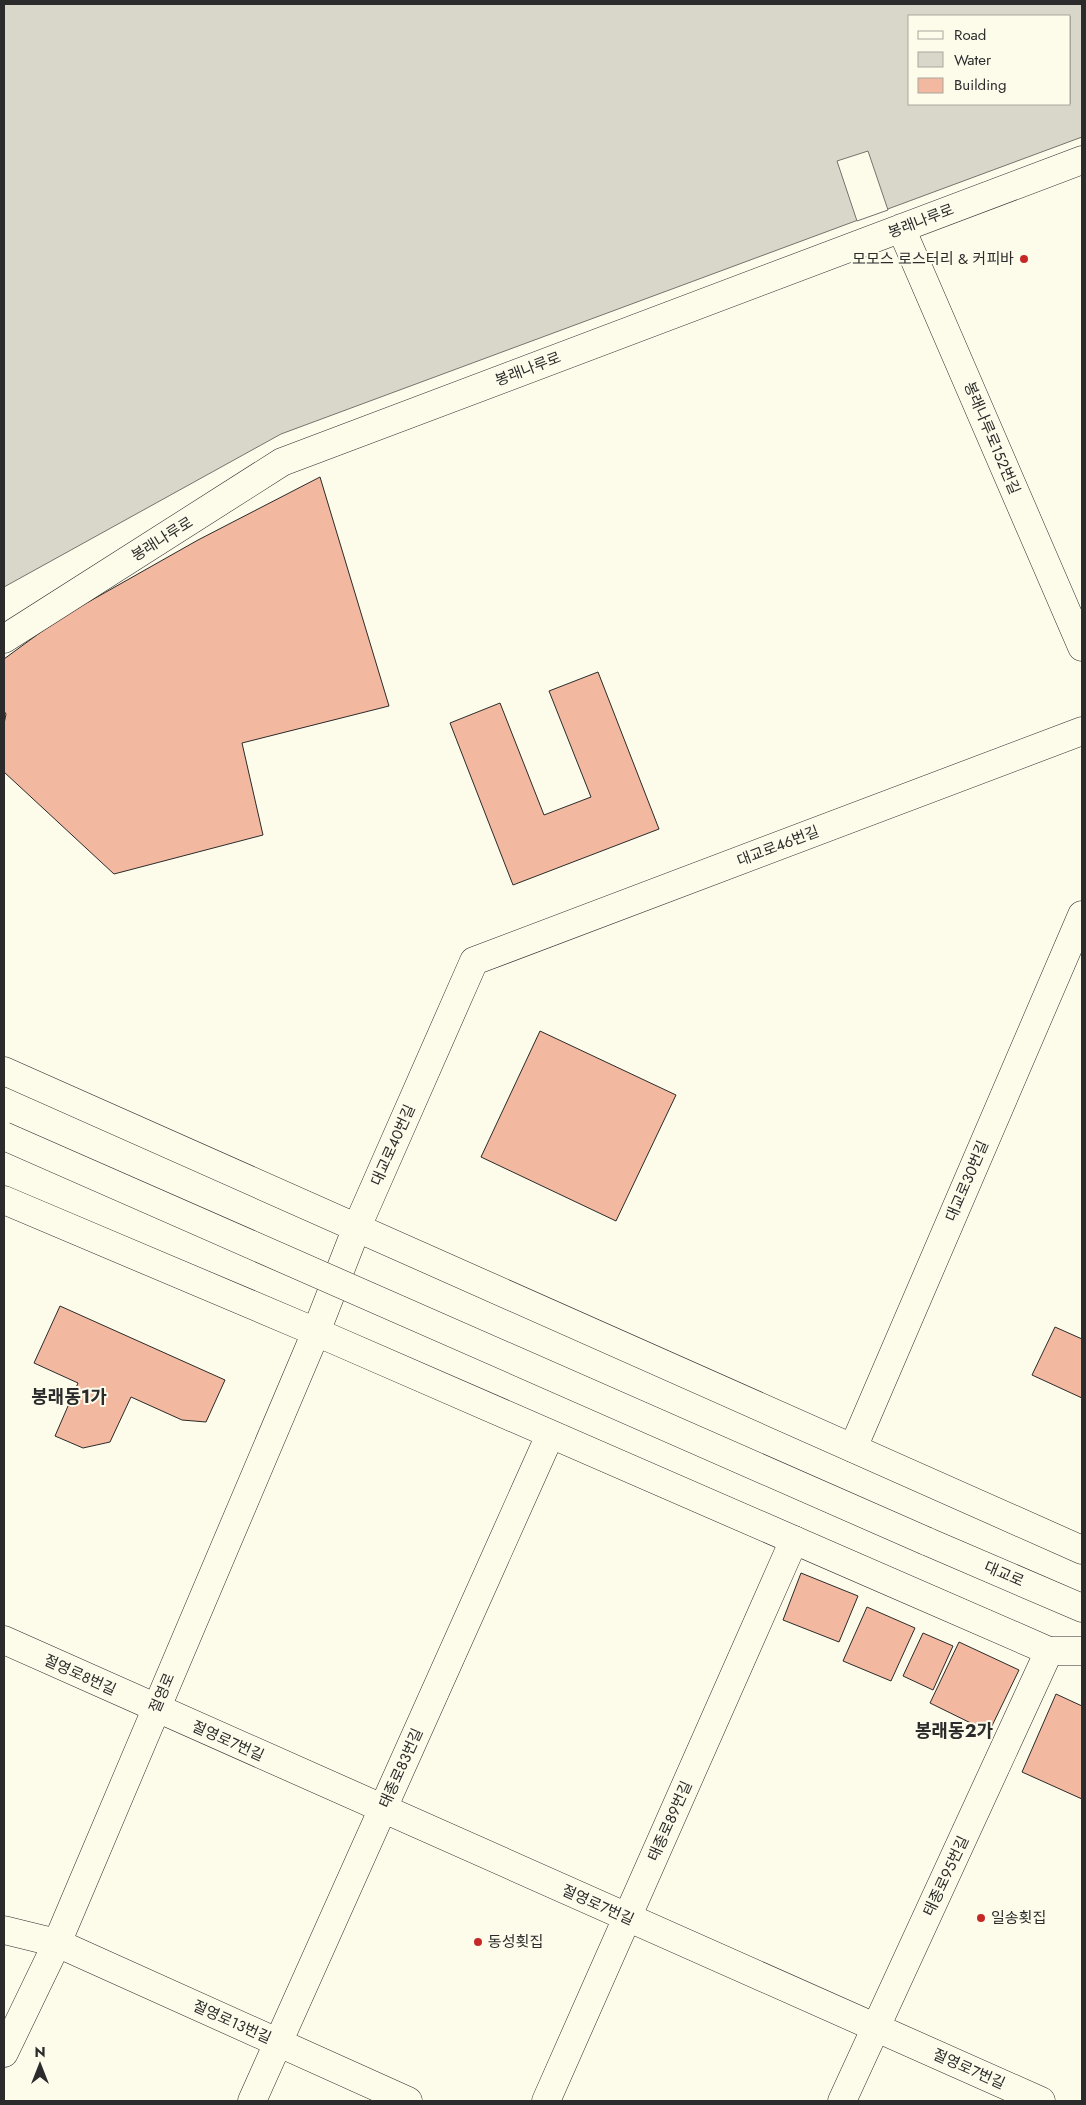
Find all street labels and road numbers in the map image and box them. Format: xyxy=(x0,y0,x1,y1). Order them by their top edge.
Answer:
street label: 봉래나루로 xyxy=(885,198,957,244)
street label: 봉래나루로 xyxy=(492,346,564,392)
street label: 봉래나루로152번길 xyxy=(958,378,1026,498)
street label: 봉래나루로 xyxy=(127,511,197,567)
street label: 대교로46번길 xyxy=(734,820,822,872)
street label: 대교로40번길 xyxy=(365,1101,421,1189)
street label: 대교로30번길 xyxy=(940,1137,994,1225)
street label: 대교로 xyxy=(981,1556,1027,1592)
street label: 절영로8번길 xyxy=(40,1649,120,1701)
street label: 절영로 xyxy=(144,1670,180,1716)
street label: 절영로7번길 xyxy=(188,1715,268,1767)
street label: 태종로83번길 xyxy=(374,1725,428,1811)
street label: 태종로89번길 xyxy=(642,1777,698,1865)
street label: 태종로95번길 xyxy=(918,1832,974,1920)
street label: 절영로7번길 xyxy=(558,1879,638,1931)
street label: 절영로13번길 xyxy=(189,1995,275,2049)
street label: 절영로7번길 xyxy=(929,2043,1009,2095)

